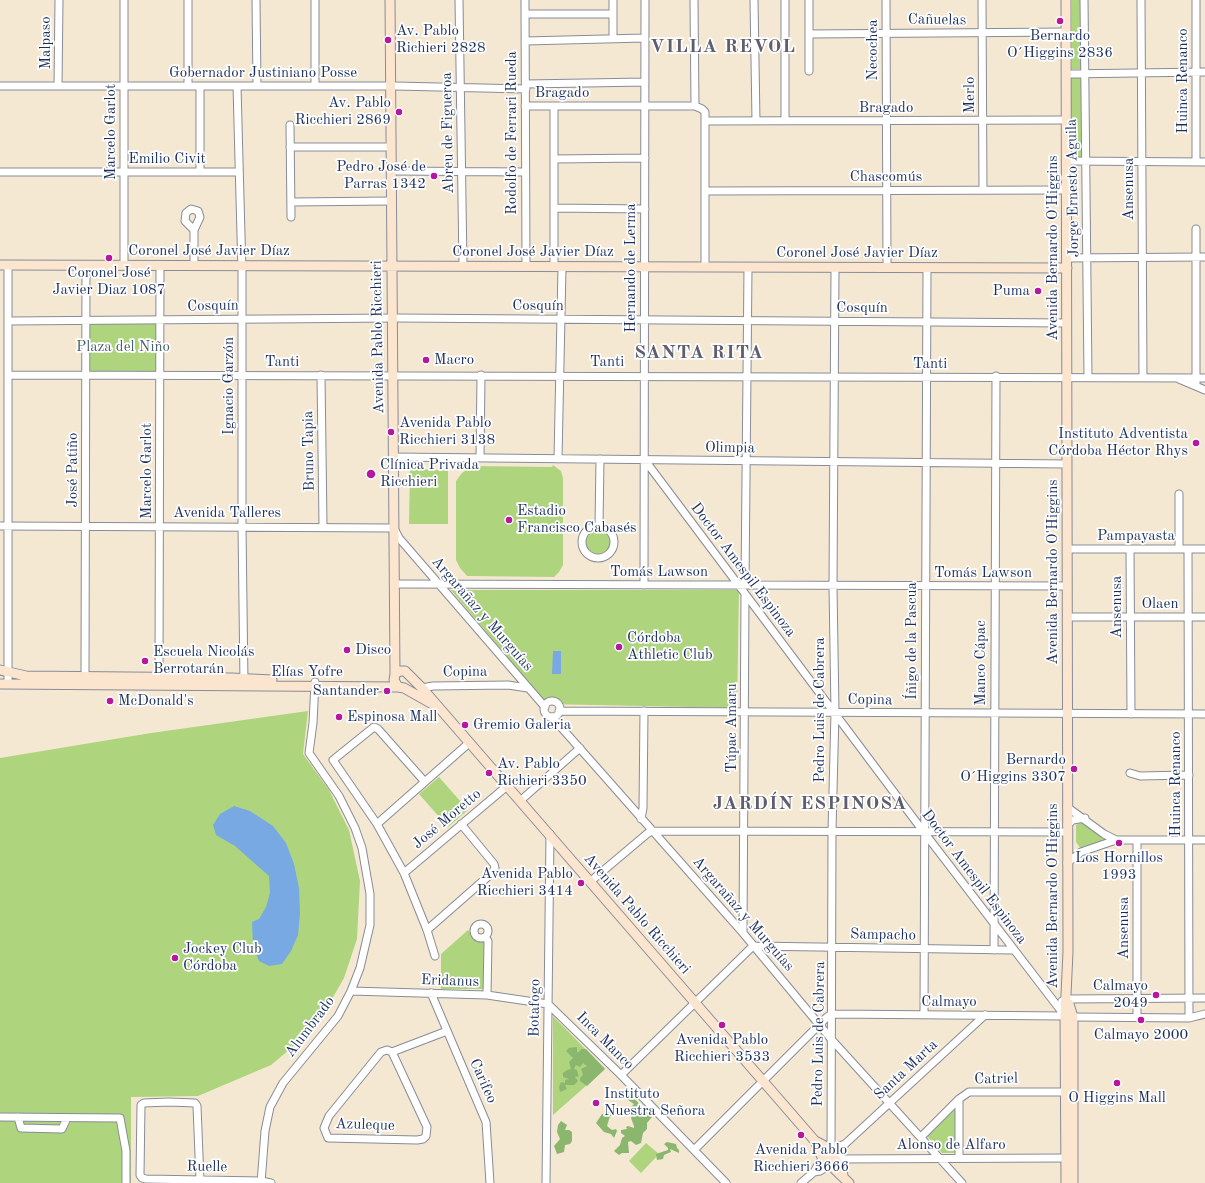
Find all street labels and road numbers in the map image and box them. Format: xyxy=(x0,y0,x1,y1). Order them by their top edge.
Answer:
street label: Cañuelas xyxy=(908,10,966,30)
street label: Malpaso xyxy=(37,16,55,70)
street label: Necochea xyxy=(864,19,882,81)
street label: Huinca Renanco xyxy=(1174,28,1192,134)
street label: Rodolfo de Ferrari Rueda xyxy=(503,51,521,215)
street label: Gobernador Justiniano Posse xyxy=(169,64,357,82)
street label: Abreu de Figueroa xyxy=(438,72,458,194)
street label: Merlo xyxy=(961,76,979,114)
street label: Marcelo Garlot xyxy=(102,84,120,180)
street label: Bragado xyxy=(535,84,589,102)
street label: Bragado xyxy=(859,99,913,117)
street label: Jorge Ernesto Aguila xyxy=(1063,118,1083,258)
street label: Emilio Civit xyxy=(128,150,206,168)
street label: Avenida Bernardo O'Higgins xyxy=(1044,155,1062,341)
street label: Ansenusa xyxy=(1120,158,1138,220)
street label: Chascomús xyxy=(850,168,922,186)
street label: Hernando de Lerma xyxy=(622,203,640,333)
street label: Coronel José Javier Díaz xyxy=(128,242,290,260)
street label: Coronel José Javier Díaz xyxy=(452,243,614,261)
street label: Coronel José Javier Díaz xyxy=(776,244,938,262)
street label: Avenida Pablo Ricchieri xyxy=(368,260,388,414)
street label: Cosquín xyxy=(187,297,239,315)
street label: Cosquín xyxy=(512,297,564,315)
street label: Cosquín xyxy=(836,299,888,317)
street label: Ignacio Garzón xyxy=(220,337,238,435)
street label: Tanti xyxy=(265,353,299,371)
street label: Tanti xyxy=(590,353,624,371)
street label: Tanti xyxy=(913,355,947,373)
street label: Bruno Tapia xyxy=(299,410,319,492)
street label: Marcelo Garlot xyxy=(138,423,156,519)
street label: José Patiño xyxy=(64,433,82,507)
street label: Olimpia xyxy=(705,439,755,457)
street label: Avenida Bernardo O'Higgins xyxy=(1044,479,1062,665)
street label: Doctor Amespil Espinoza xyxy=(687,499,799,641)
street label: Avenida Talleres xyxy=(173,504,281,522)
street label: Pampayasta xyxy=(1097,527,1175,545)
street label: Argarañaz y Murguías xyxy=(427,553,537,675)
street label: Tomás Lawson xyxy=(610,563,708,581)
street label: Tomás Lawson xyxy=(934,564,1032,582)
street label: Ansenusa xyxy=(1108,576,1126,638)
street label: Íñigo de la Pascua xyxy=(903,582,921,700)
street label: Olaen xyxy=(1142,595,1178,613)
street label: Manco Cápac xyxy=(972,620,990,706)
street label: Pedro Luis de Cabrera xyxy=(811,637,829,783)
street label: Elías Yofre xyxy=(271,663,343,681)
street label: Copina xyxy=(442,663,488,681)
street label: Túpac Amaru xyxy=(723,683,741,773)
street label: Copina xyxy=(847,691,893,709)
street label: Huinca Renanco xyxy=(1167,731,1185,837)
street label: José Moretto xyxy=(409,785,485,853)
street label: Avenida Bernardo O'Higgins xyxy=(1044,803,1062,989)
street label: Doctor Amespil Espinoza xyxy=(918,806,1030,948)
street label: Avenida Pablo Ricchieri xyxy=(580,850,694,978)
street label: Argarañaz y Murguías xyxy=(688,853,798,975)
street label: Ansenusa xyxy=(1115,897,1133,959)
street label: Sampacho xyxy=(850,925,916,945)
street label: Pedro Luis de Cabrera xyxy=(809,961,829,1107)
street label: Eridanus xyxy=(420,971,480,991)
street label: Botafogo xyxy=(525,979,545,1037)
street label: Alumbrado xyxy=(281,993,339,1061)
street label: Calmayo xyxy=(921,993,977,1011)
street label: Inca Manco xyxy=(572,1008,638,1074)
street label: Santa Marta xyxy=(870,1036,942,1104)
street label: Carifeo xyxy=(465,1056,501,1106)
street label: Catriel xyxy=(974,1070,1018,1088)
street label: Azuleque xyxy=(335,1115,395,1135)
street label: Alonso de Alfaro xyxy=(896,1136,1006,1154)
street label: Ruelle xyxy=(187,1158,227,1176)

